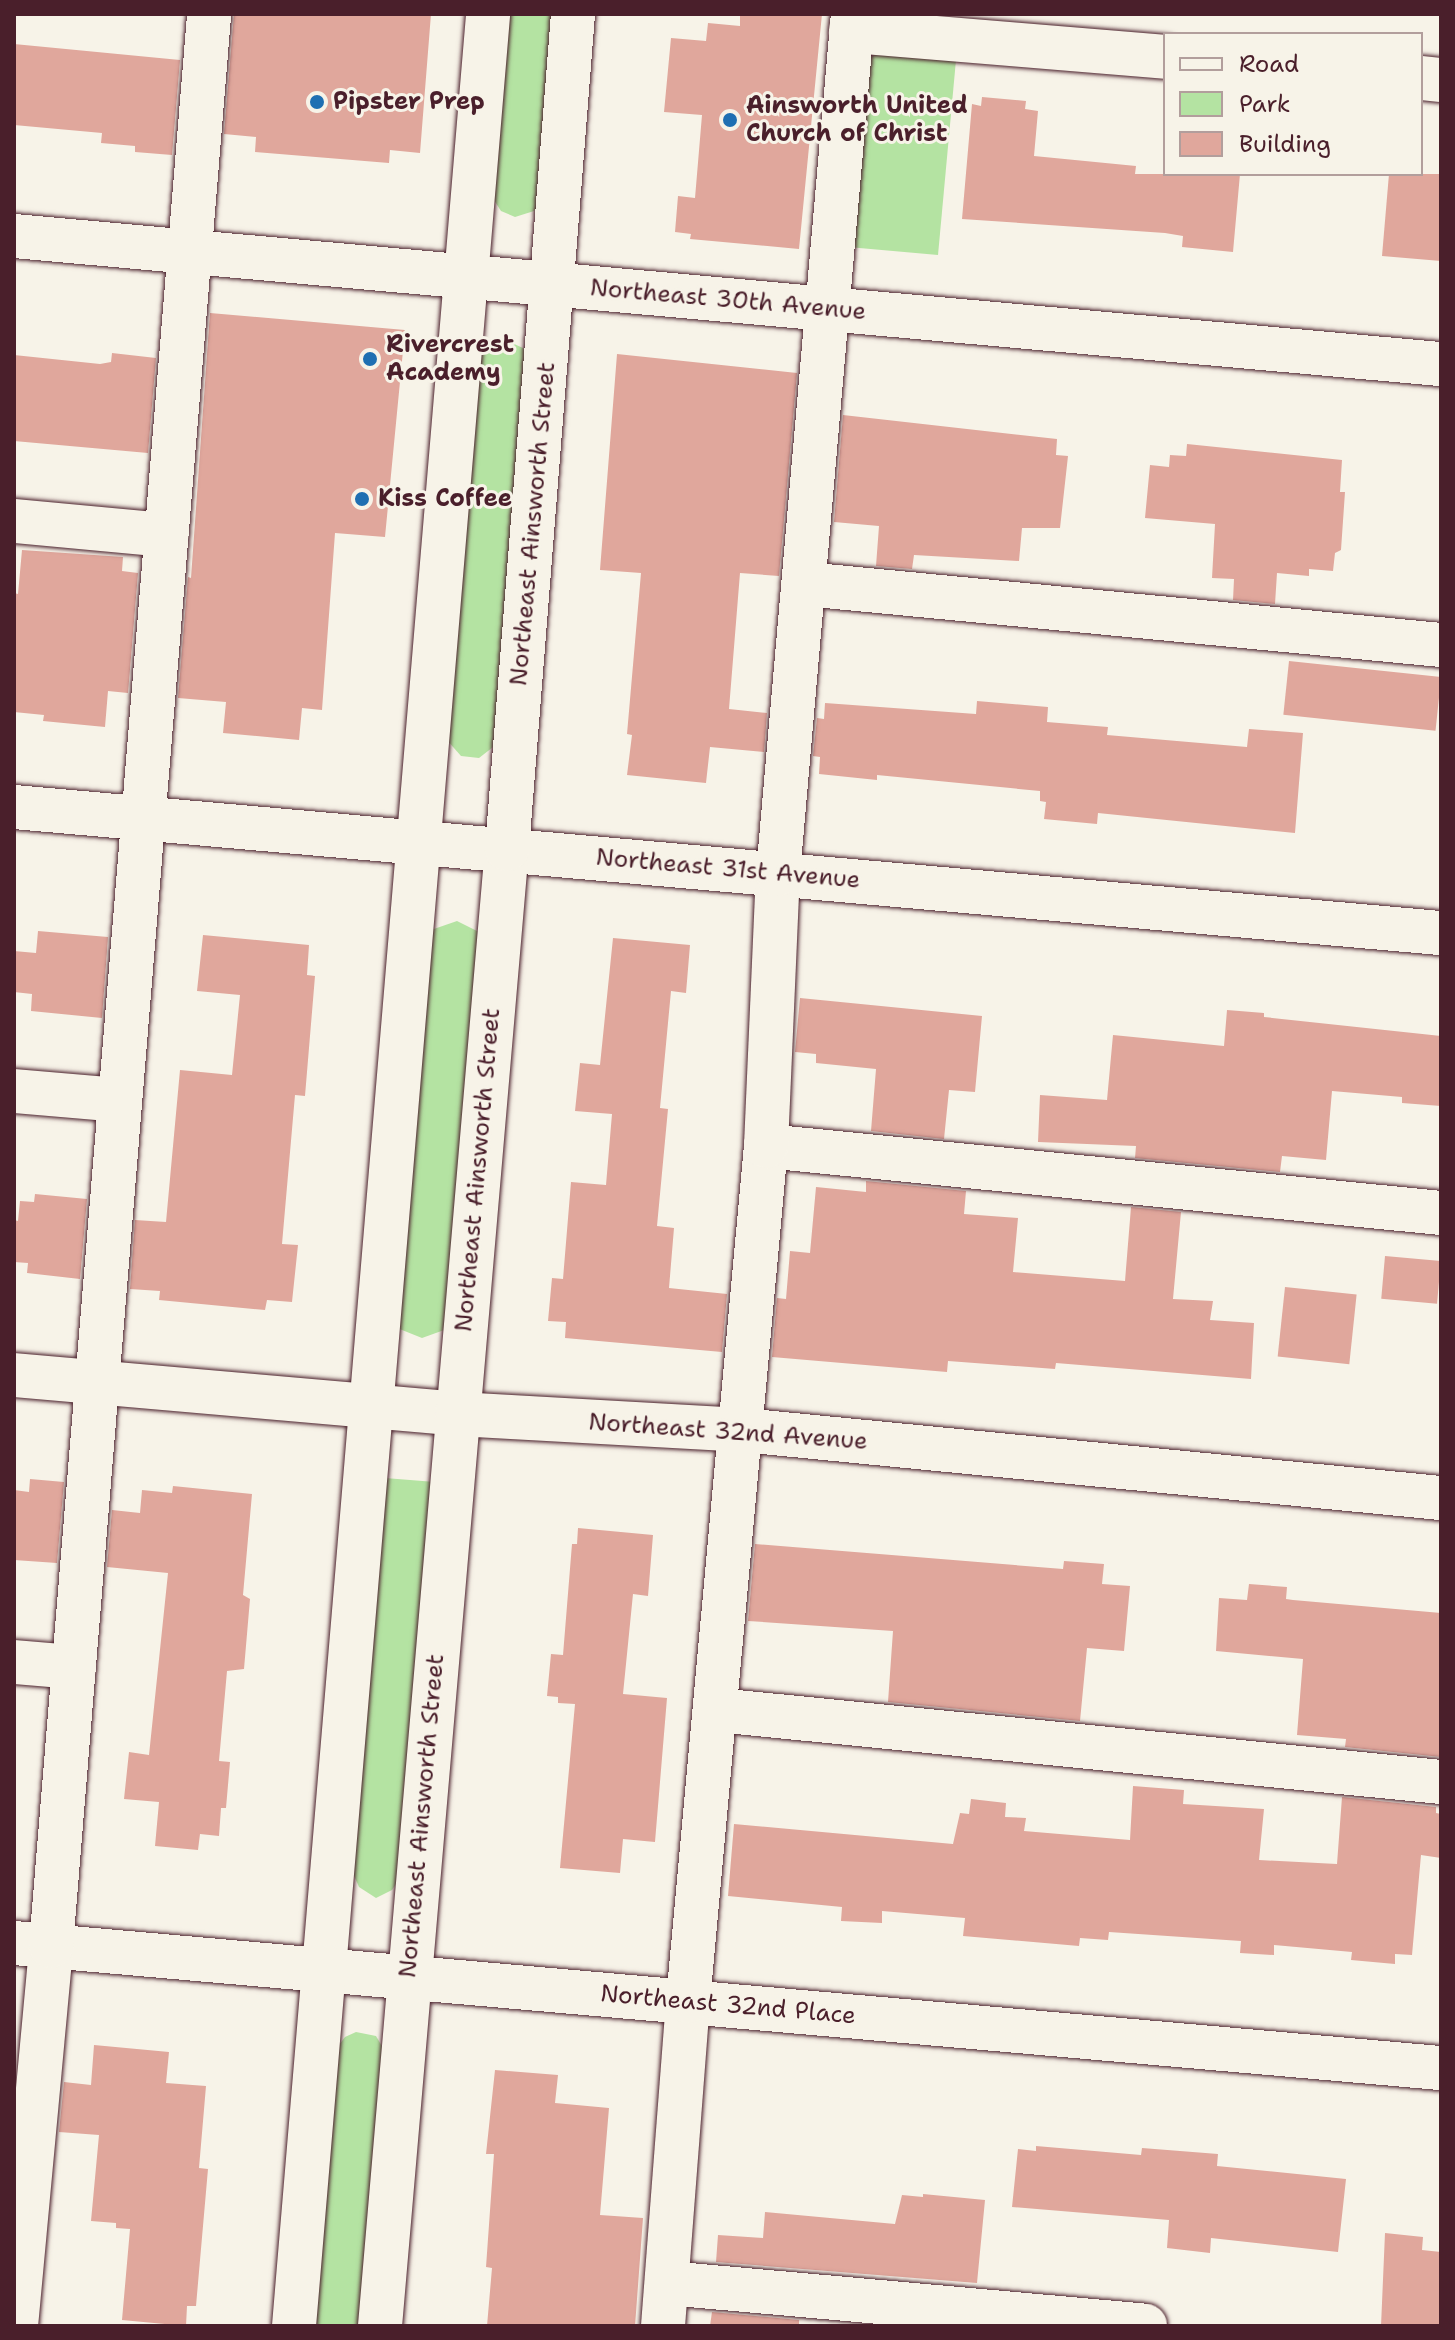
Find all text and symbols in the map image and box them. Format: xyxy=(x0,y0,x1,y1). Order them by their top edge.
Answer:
legend xyxy=(1163,32,1423,176)
text: Road xyxy=(1239,48,1299,80)
place label: Pipster Prep xyxy=(333,88,485,116)
text: Park xyxy=(1239,88,1291,120)
place label: Ainsworth United Church of Christ xyxy=(746,92,968,148)
marker: Pipster Prep xyxy=(308,93,326,111)
marker: Ainsworth United Church of Christ xyxy=(721,111,739,129)
text: Building xyxy=(1239,128,1331,160)
street label: Northeast 30th Avenue xyxy=(589,274,867,326)
place label: Rivercrest Academy xyxy=(386,331,514,387)
marker: Rivercrest Academy xyxy=(361,350,379,368)
street label: Northeast Ainsworth Street xyxy=(504,361,562,687)
place label: Kiss Coffee xyxy=(378,485,512,513)
marker: Kiss Coffee xyxy=(353,490,371,508)
street label: Northeast 31st Avenue xyxy=(595,843,861,895)
street label: Northeast Ainsworth Street xyxy=(449,1007,507,1333)
street label: Northeast 32nd Avenue xyxy=(587,1408,869,1456)
street label: Northeast Ainsworth Street xyxy=(393,1653,451,1979)
street label: Northeast 32nd Place xyxy=(599,1979,857,2031)

